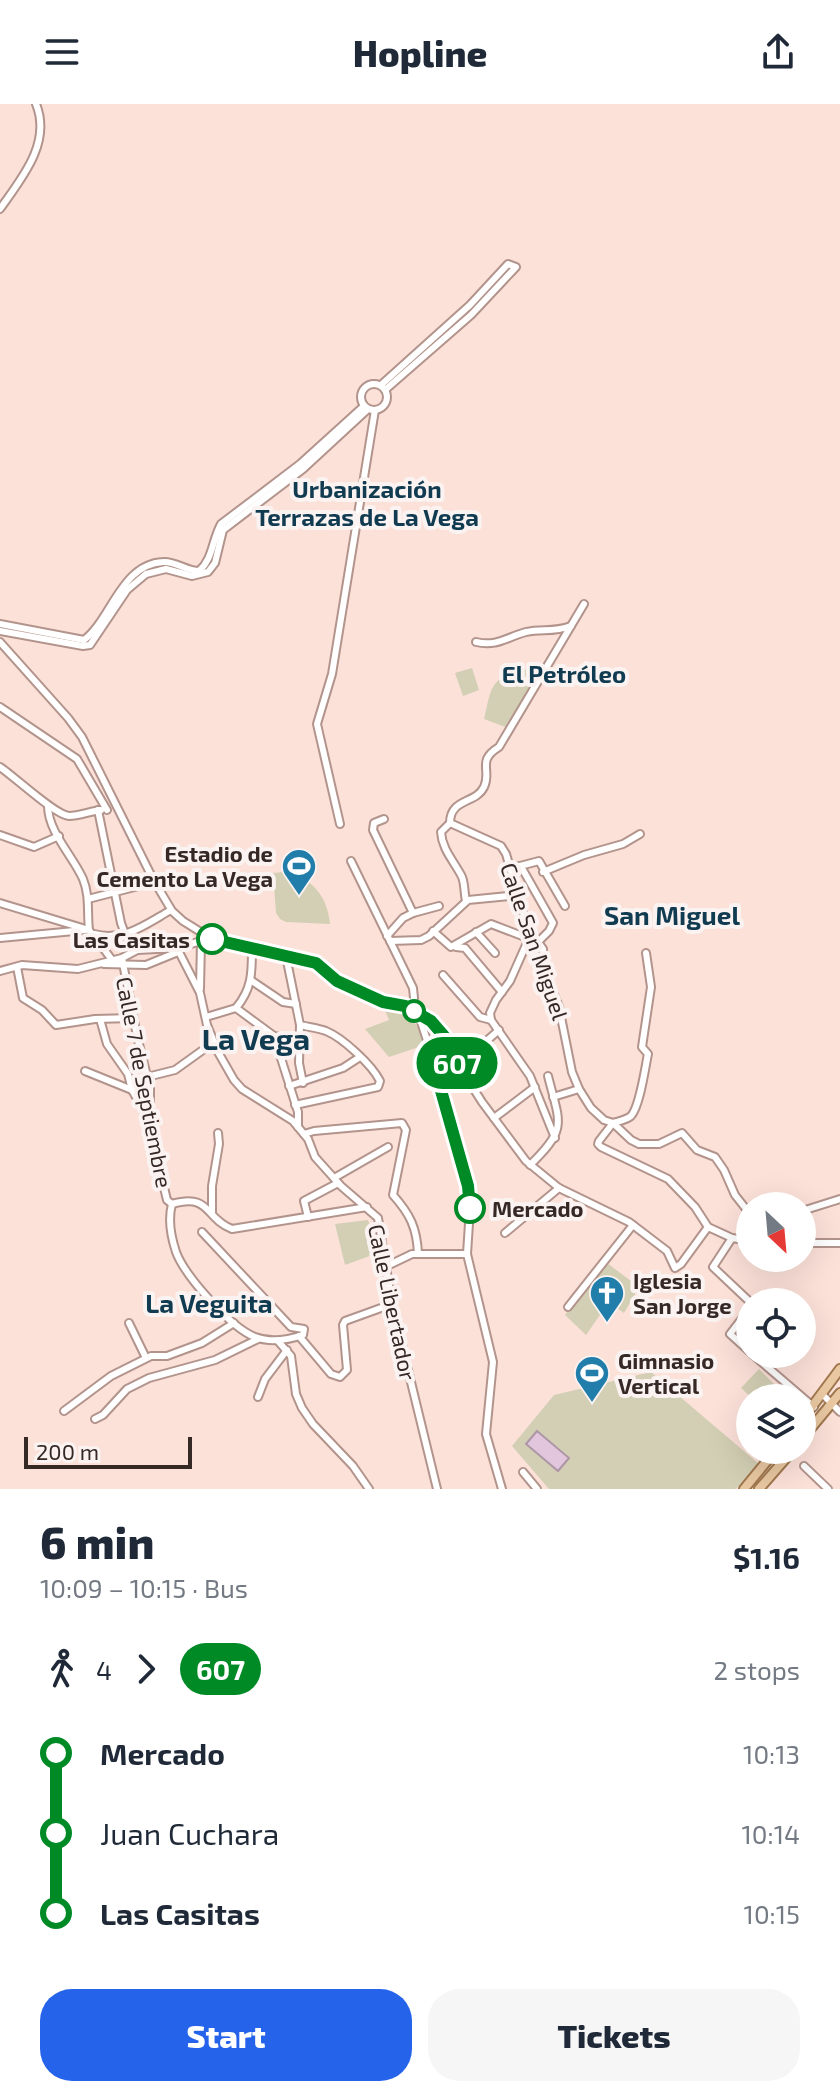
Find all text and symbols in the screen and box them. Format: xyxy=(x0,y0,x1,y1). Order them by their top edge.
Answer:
icon: menu xyxy=(40,30,84,74)
icon: share xyxy=(756,30,800,74)
text: Hopline xyxy=(353,31,487,74)
district label: Urbanización Terrazas de La Vega xyxy=(255,474,479,531)
district label: El Petróleo xyxy=(502,659,626,688)
place label: Estadio de Cemento La Vega xyxy=(96,840,273,891)
sports icon: Estadio de Cemento La Vega xyxy=(280,847,318,897)
street label: Calle San Miguel xyxy=(496,859,574,1023)
district label: San Miguel xyxy=(604,899,740,930)
marker: Las Casitas xyxy=(197,924,227,954)
place label: Las Casitas xyxy=(73,926,190,952)
street label: Calle 7 de Septiembre xyxy=(112,974,178,1190)
unlabelled marker xyxy=(403,1000,425,1022)
district label: La Vega xyxy=(202,1020,310,1056)
line badge: 607 xyxy=(411,1037,503,1089)
text: 607 xyxy=(433,1046,481,1080)
north arrow xyxy=(736,1192,816,1272)
map controls xyxy=(736,1192,816,1464)
marker: Mercado xyxy=(455,1193,485,1223)
place label: Mercado xyxy=(492,1195,584,1221)
street label: Calle Libertador xyxy=(364,1222,422,1383)
place label: Iglesia San Jorge xyxy=(633,1267,732,1318)
church icon: Iglesia San Jorge xyxy=(588,1274,626,1324)
district label: La Veguita xyxy=(145,1287,273,1318)
button: locate xyxy=(736,1288,816,1368)
place label: Gimnasio Vertical xyxy=(618,1347,714,1398)
sports icon: Gimnasio Vertical xyxy=(573,1354,611,1404)
button: layers xyxy=(736,1384,816,1464)
scale bar xyxy=(24,1433,192,1469)
text: 200 m xyxy=(36,1438,99,1464)
text: 6 min xyxy=(40,1515,154,1568)
text: $1.16 xyxy=(733,1539,800,1575)
text: 10:09 – 10:15 · Bus xyxy=(40,1572,248,1603)
icon: walk xyxy=(40,1647,84,1691)
icon: forward xyxy=(124,1647,168,1691)
text: 607 xyxy=(196,1652,245,1686)
text: 4 xyxy=(96,1654,112,1685)
text: 2 stops xyxy=(713,1654,800,1685)
text: Mercado xyxy=(100,1735,225,1771)
text: 10:13 xyxy=(743,1738,800,1769)
text: Juan Cuchara xyxy=(100,1815,279,1851)
text: 10:14 xyxy=(741,1818,800,1849)
text: Las Casitas xyxy=(100,1895,260,1931)
text: 10:15 xyxy=(744,1898,800,1929)
button: Start xyxy=(40,1989,412,2081)
button: Tickets xyxy=(428,1989,800,2081)

